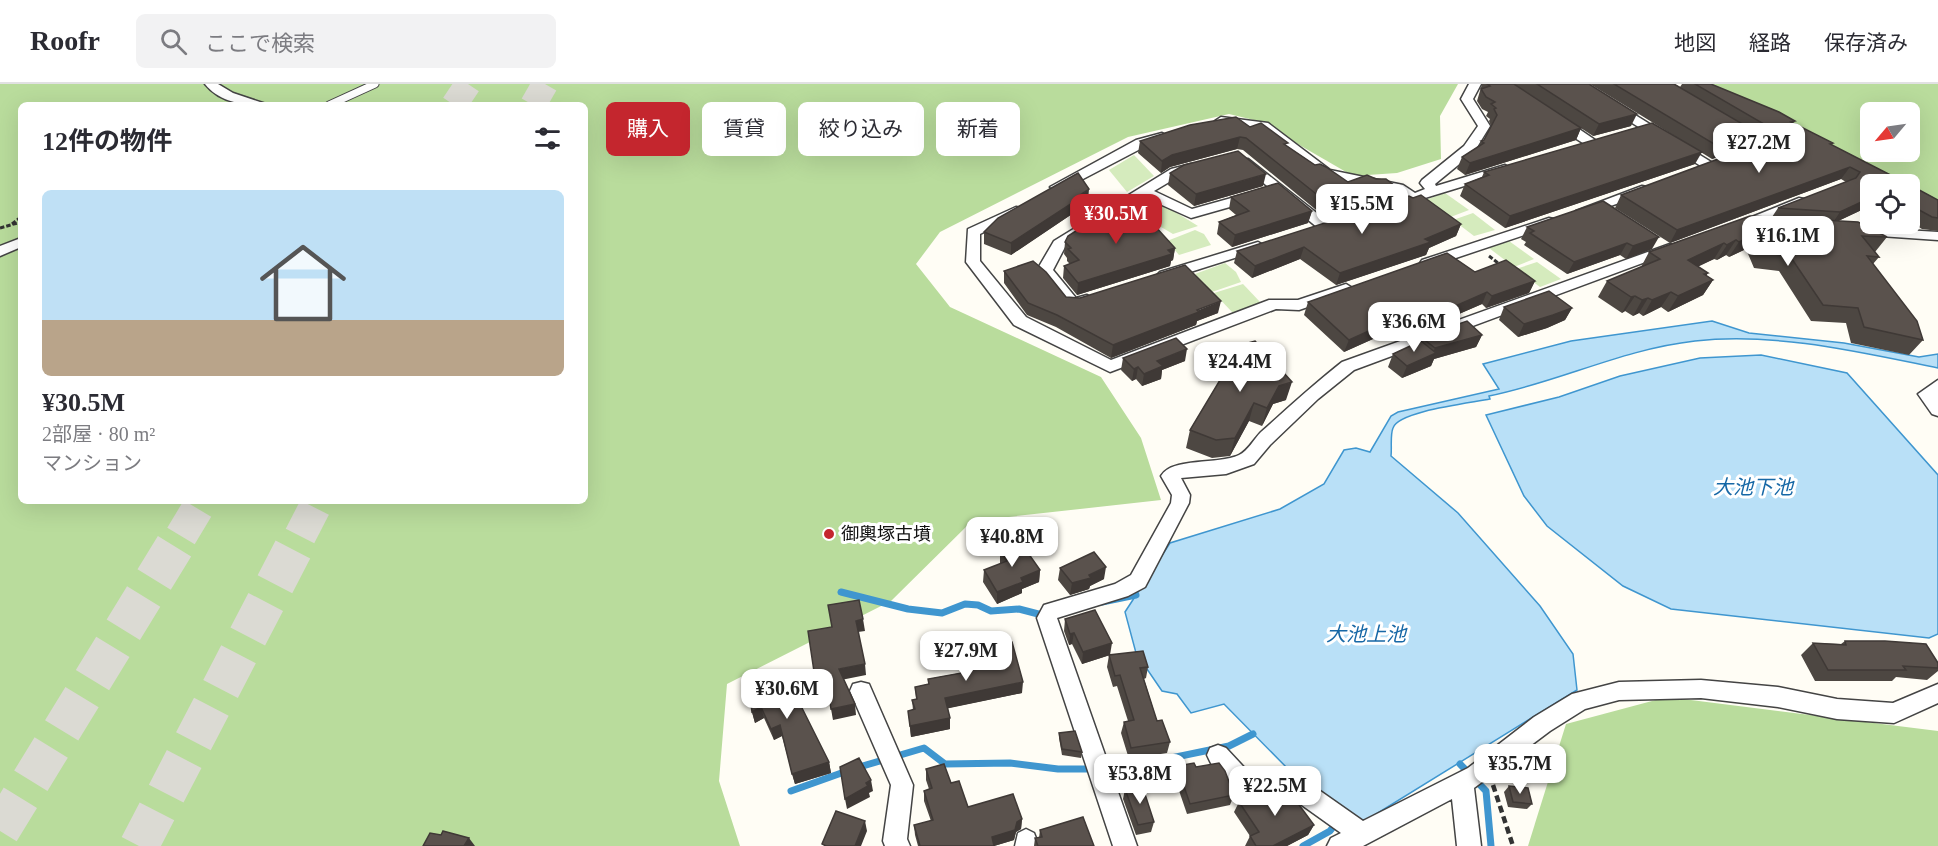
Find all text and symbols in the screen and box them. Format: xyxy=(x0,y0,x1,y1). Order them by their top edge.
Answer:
search box xyxy=(136,14,556,68)
text: Roofr xyxy=(30,25,100,56)
icon: search xyxy=(157,25,190,58)
text: ここで検索 xyxy=(205,31,315,56)
text: 地図 xyxy=(1674,31,1716,55)
text: 経路 xyxy=(1749,31,1791,55)
text: 保存済み xyxy=(1824,31,1908,55)
chip: 購入 xyxy=(606,102,690,156)
chip: 賃貸 xyxy=(702,102,786,156)
chip: 絞り込み xyxy=(798,102,924,156)
chip: 新着 xyxy=(936,102,1020,156)
north arrow xyxy=(1860,102,1920,162)
map controls xyxy=(1860,102,1920,234)
icon: filters xyxy=(531,122,564,155)
pin: ¥27.2M xyxy=(1710,123,1808,174)
text: 12件の物件 xyxy=(42,127,172,156)
text: ¥27.2M xyxy=(1727,131,1791,153)
button: locate xyxy=(1860,174,1920,234)
pin: ¥15.5M xyxy=(1313,184,1411,235)
text: ¥15.5M xyxy=(1330,192,1394,214)
pin: ¥30.5M xyxy=(1067,194,1165,245)
text: ¥30.5M xyxy=(1084,202,1148,224)
pin: ¥16.1M xyxy=(1739,216,1837,267)
text: ¥16.1M xyxy=(1756,224,1820,246)
icon: home xyxy=(249,229,357,337)
pin: ¥36.6M xyxy=(1365,302,1463,353)
text: ¥36.6M xyxy=(1382,310,1446,332)
pin: ¥24.4M xyxy=(1191,342,1289,393)
text: ¥24.4M xyxy=(1208,350,1272,372)
text: ¥30.5M xyxy=(42,388,125,417)
text: 2部屋 · 80 m² xyxy=(42,423,155,445)
text: マンション xyxy=(42,452,142,474)
water label: 大池下池 xyxy=(1713,476,1795,498)
pin: ¥40.8M xyxy=(963,517,1061,568)
place label: 御輿塚古墳 xyxy=(841,524,931,544)
text: ¥40.8M xyxy=(980,525,1044,547)
marker: 御輿塚古墳 xyxy=(822,527,836,541)
water label: 大池上池 xyxy=(1326,623,1408,645)
pin: ¥27.9M xyxy=(917,631,1015,682)
text: ¥27.9M xyxy=(934,639,998,661)
pin: ¥30.6M xyxy=(738,669,836,720)
text: ¥30.6M xyxy=(755,677,819,699)
pin: ¥35.7M xyxy=(1471,744,1569,795)
text: ¥35.7M xyxy=(1488,752,1552,774)
pin: ¥53.8M xyxy=(1091,754,1189,805)
text: ¥53.8M xyxy=(1108,762,1172,784)
pin: ¥22.5M xyxy=(1226,766,1324,817)
text: ¥22.5M xyxy=(1243,774,1307,796)

